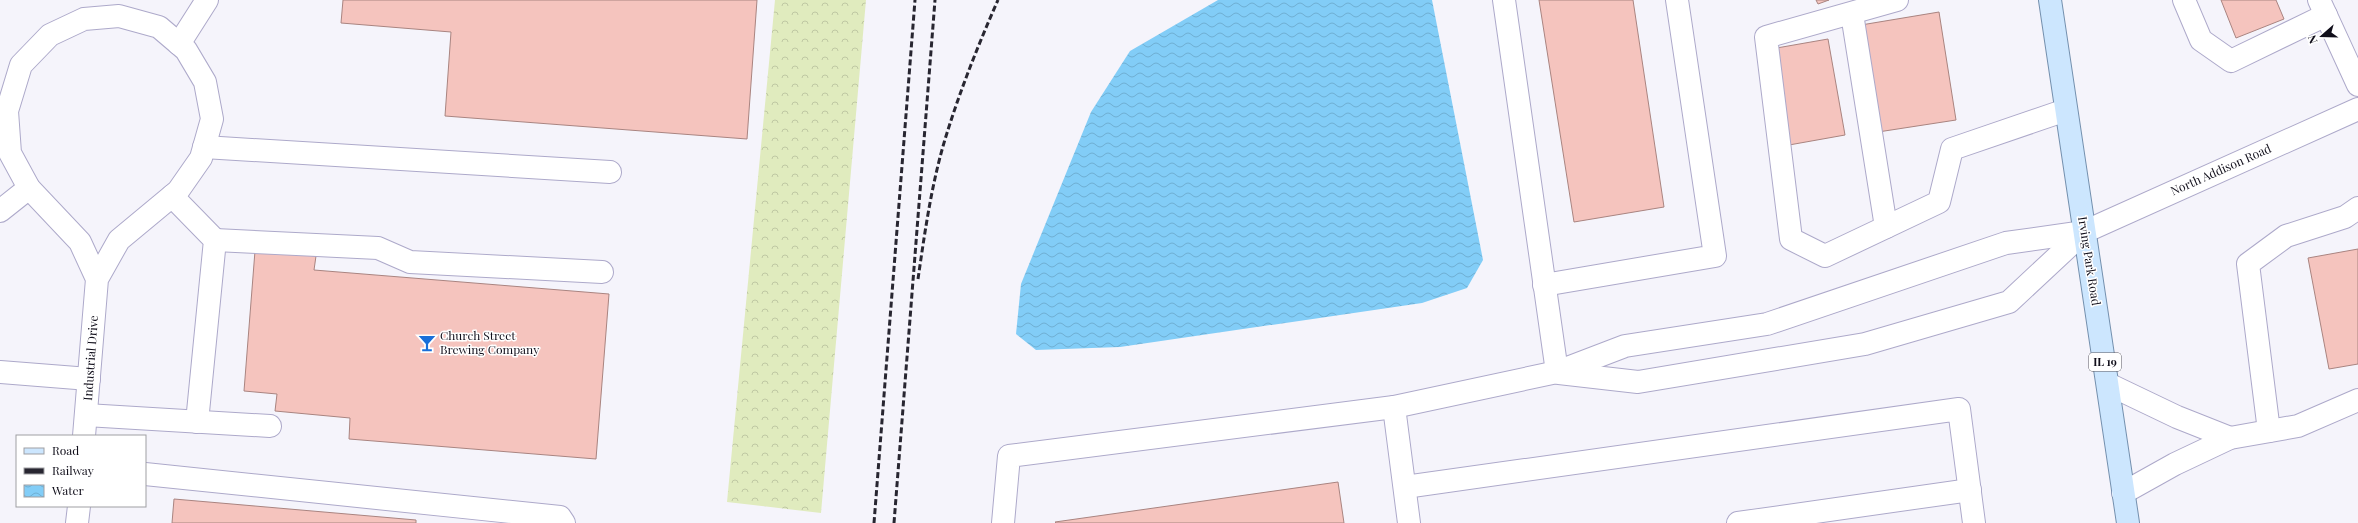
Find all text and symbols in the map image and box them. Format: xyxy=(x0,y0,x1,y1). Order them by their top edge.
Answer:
north arrow xyxy=(2302,16,2342,56)
text: N xyxy=(2304,33,2321,46)
street label: North Addison Road xyxy=(2168,140,2273,198)
street label: Irving Park Road xyxy=(2075,215,2105,307)
street label: Industrial Drive xyxy=(79,315,101,401)
place label: Church Street Brewing Company xyxy=(440,327,539,357)
bar icon: Church Street Brewing Company xyxy=(417,333,437,353)
road number: IL 19 xyxy=(2089,353,2121,371)
legend xyxy=(16,435,146,507)
text: Road xyxy=(52,442,79,458)
text: Railway xyxy=(52,462,94,478)
text: Water xyxy=(51,482,85,498)

